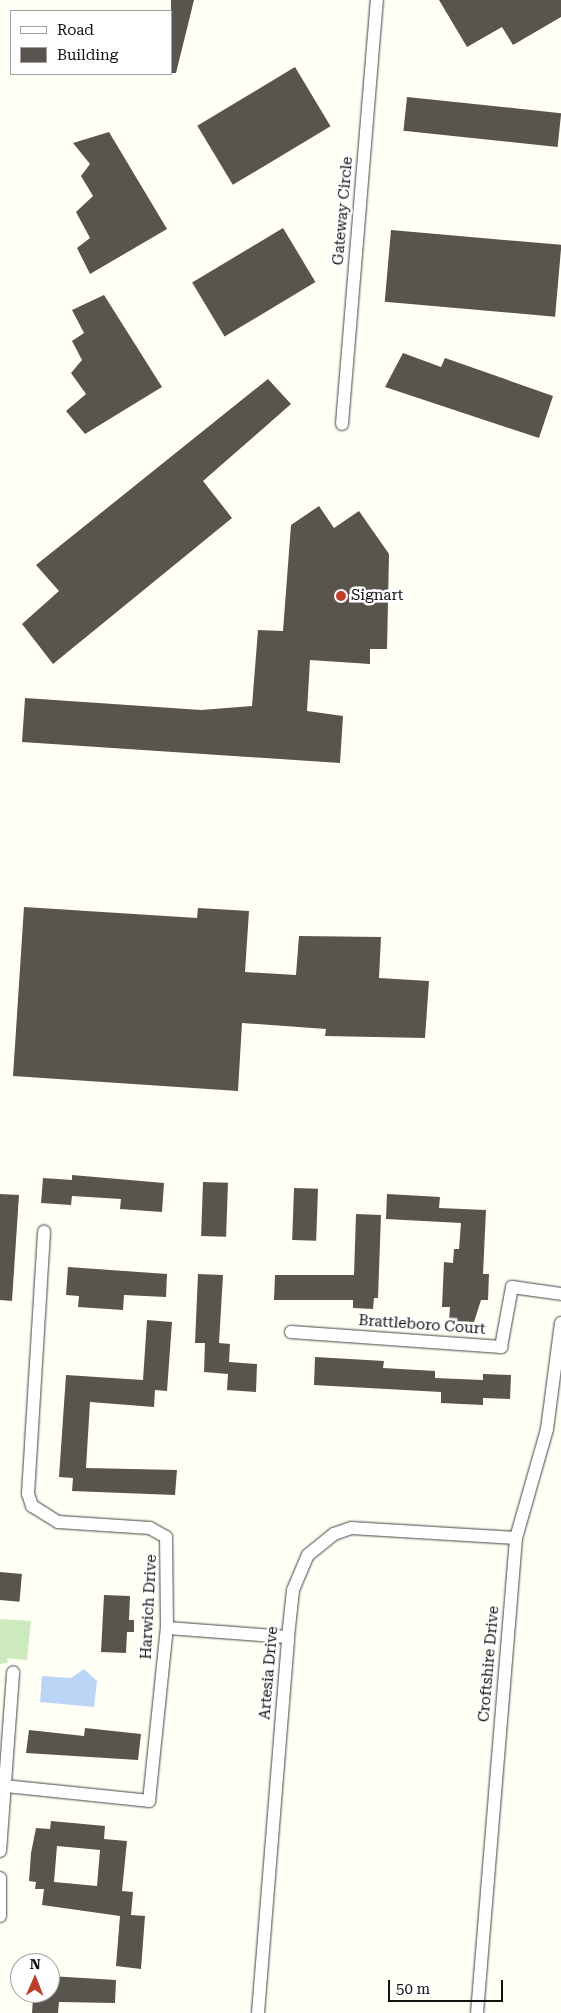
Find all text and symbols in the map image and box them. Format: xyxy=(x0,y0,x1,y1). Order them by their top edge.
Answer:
legend xyxy=(10,10,172,75)
text: Road xyxy=(57,21,94,39)
text: Building xyxy=(57,46,118,64)
street label: Gateway Circle xyxy=(329,156,357,266)
place label: Signart xyxy=(351,587,403,605)
marker: Signart xyxy=(335,590,347,602)
street label: Brattleboro Court xyxy=(358,1312,486,1338)
street label: Harwich Drive xyxy=(137,1554,161,1660)
street label: Croftshire Drive xyxy=(475,1605,503,1723)
street label: Artesia Drive xyxy=(256,1626,282,1720)
north arrow xyxy=(10,1953,60,2003)
text: N xyxy=(30,1956,41,1972)
scale bar xyxy=(391,1970,506,2002)
text: 50 m xyxy=(396,1980,430,1998)

